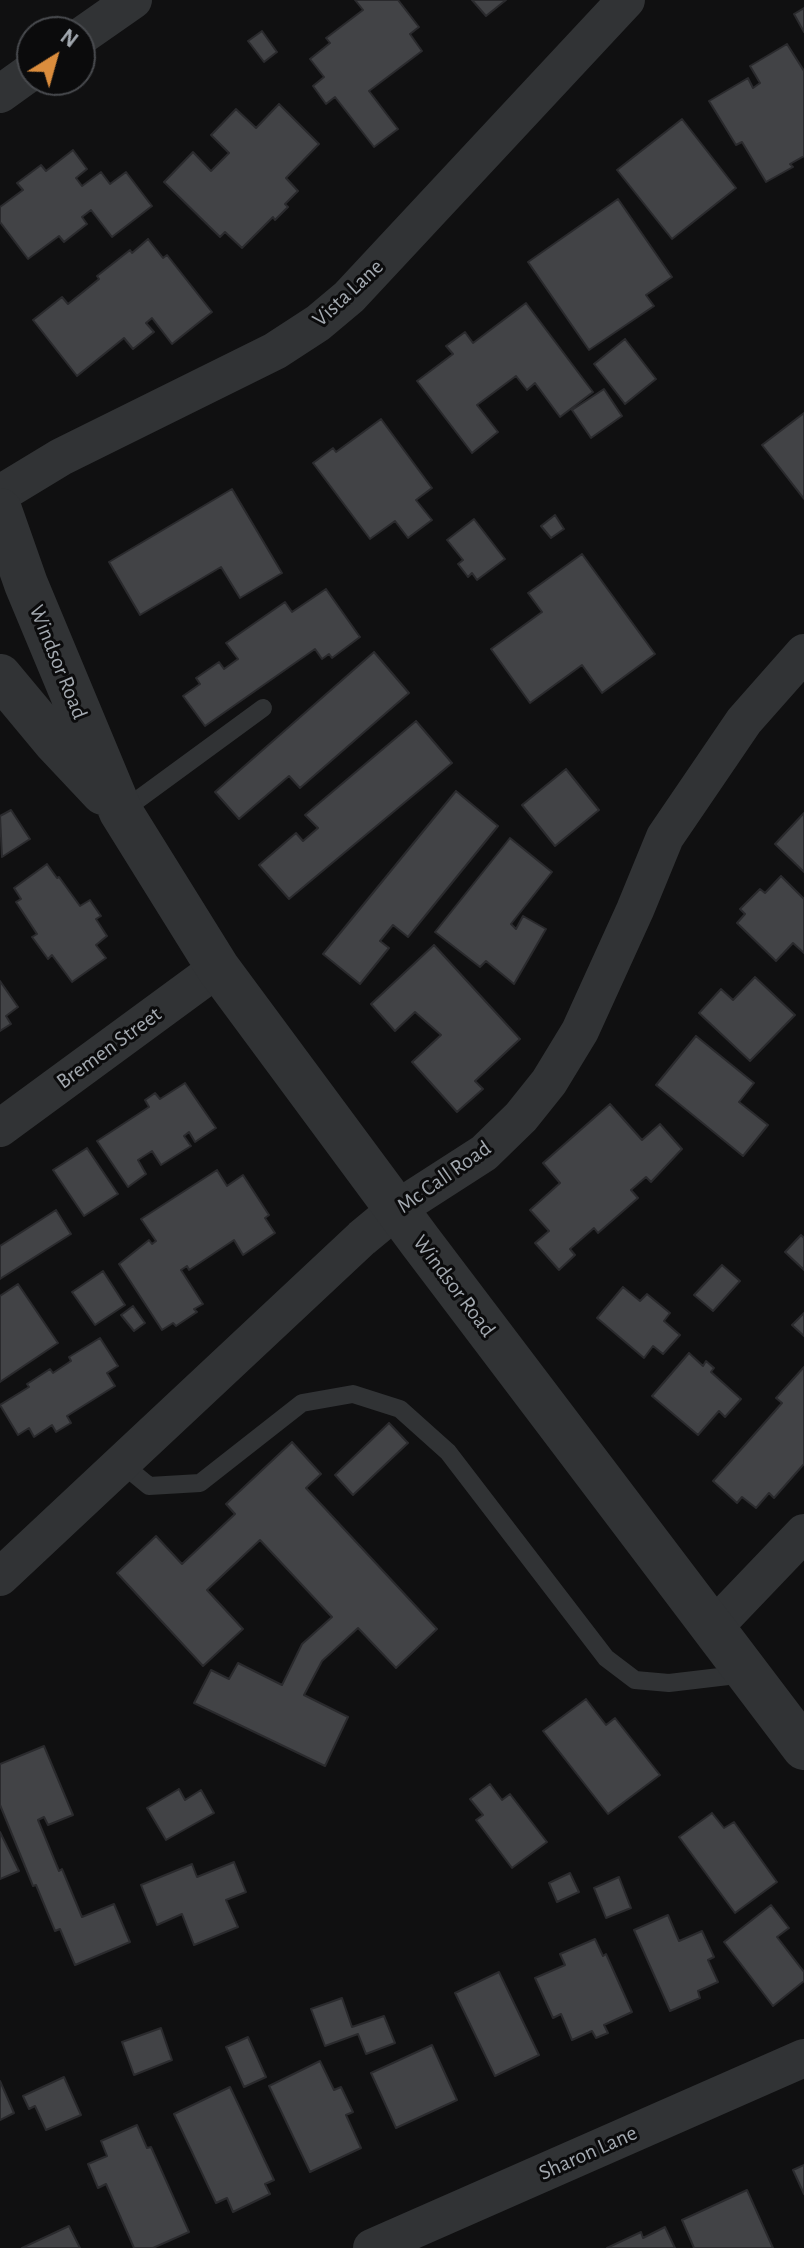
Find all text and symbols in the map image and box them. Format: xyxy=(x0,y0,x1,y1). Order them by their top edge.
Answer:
north arrow xyxy=(16,16,96,96)
text: N xyxy=(57,25,82,52)
street label: Vista Lane xyxy=(307,254,389,332)
street label: Windsor Road xyxy=(23,601,93,723)
street label: Bremen Street xyxy=(51,1001,167,1095)
street label: Mc Call Road xyxy=(392,1135,496,1219)
street label: Windsor Road xyxy=(407,1230,501,1342)
street label: Sharon Lane xyxy=(535,2120,641,2186)

